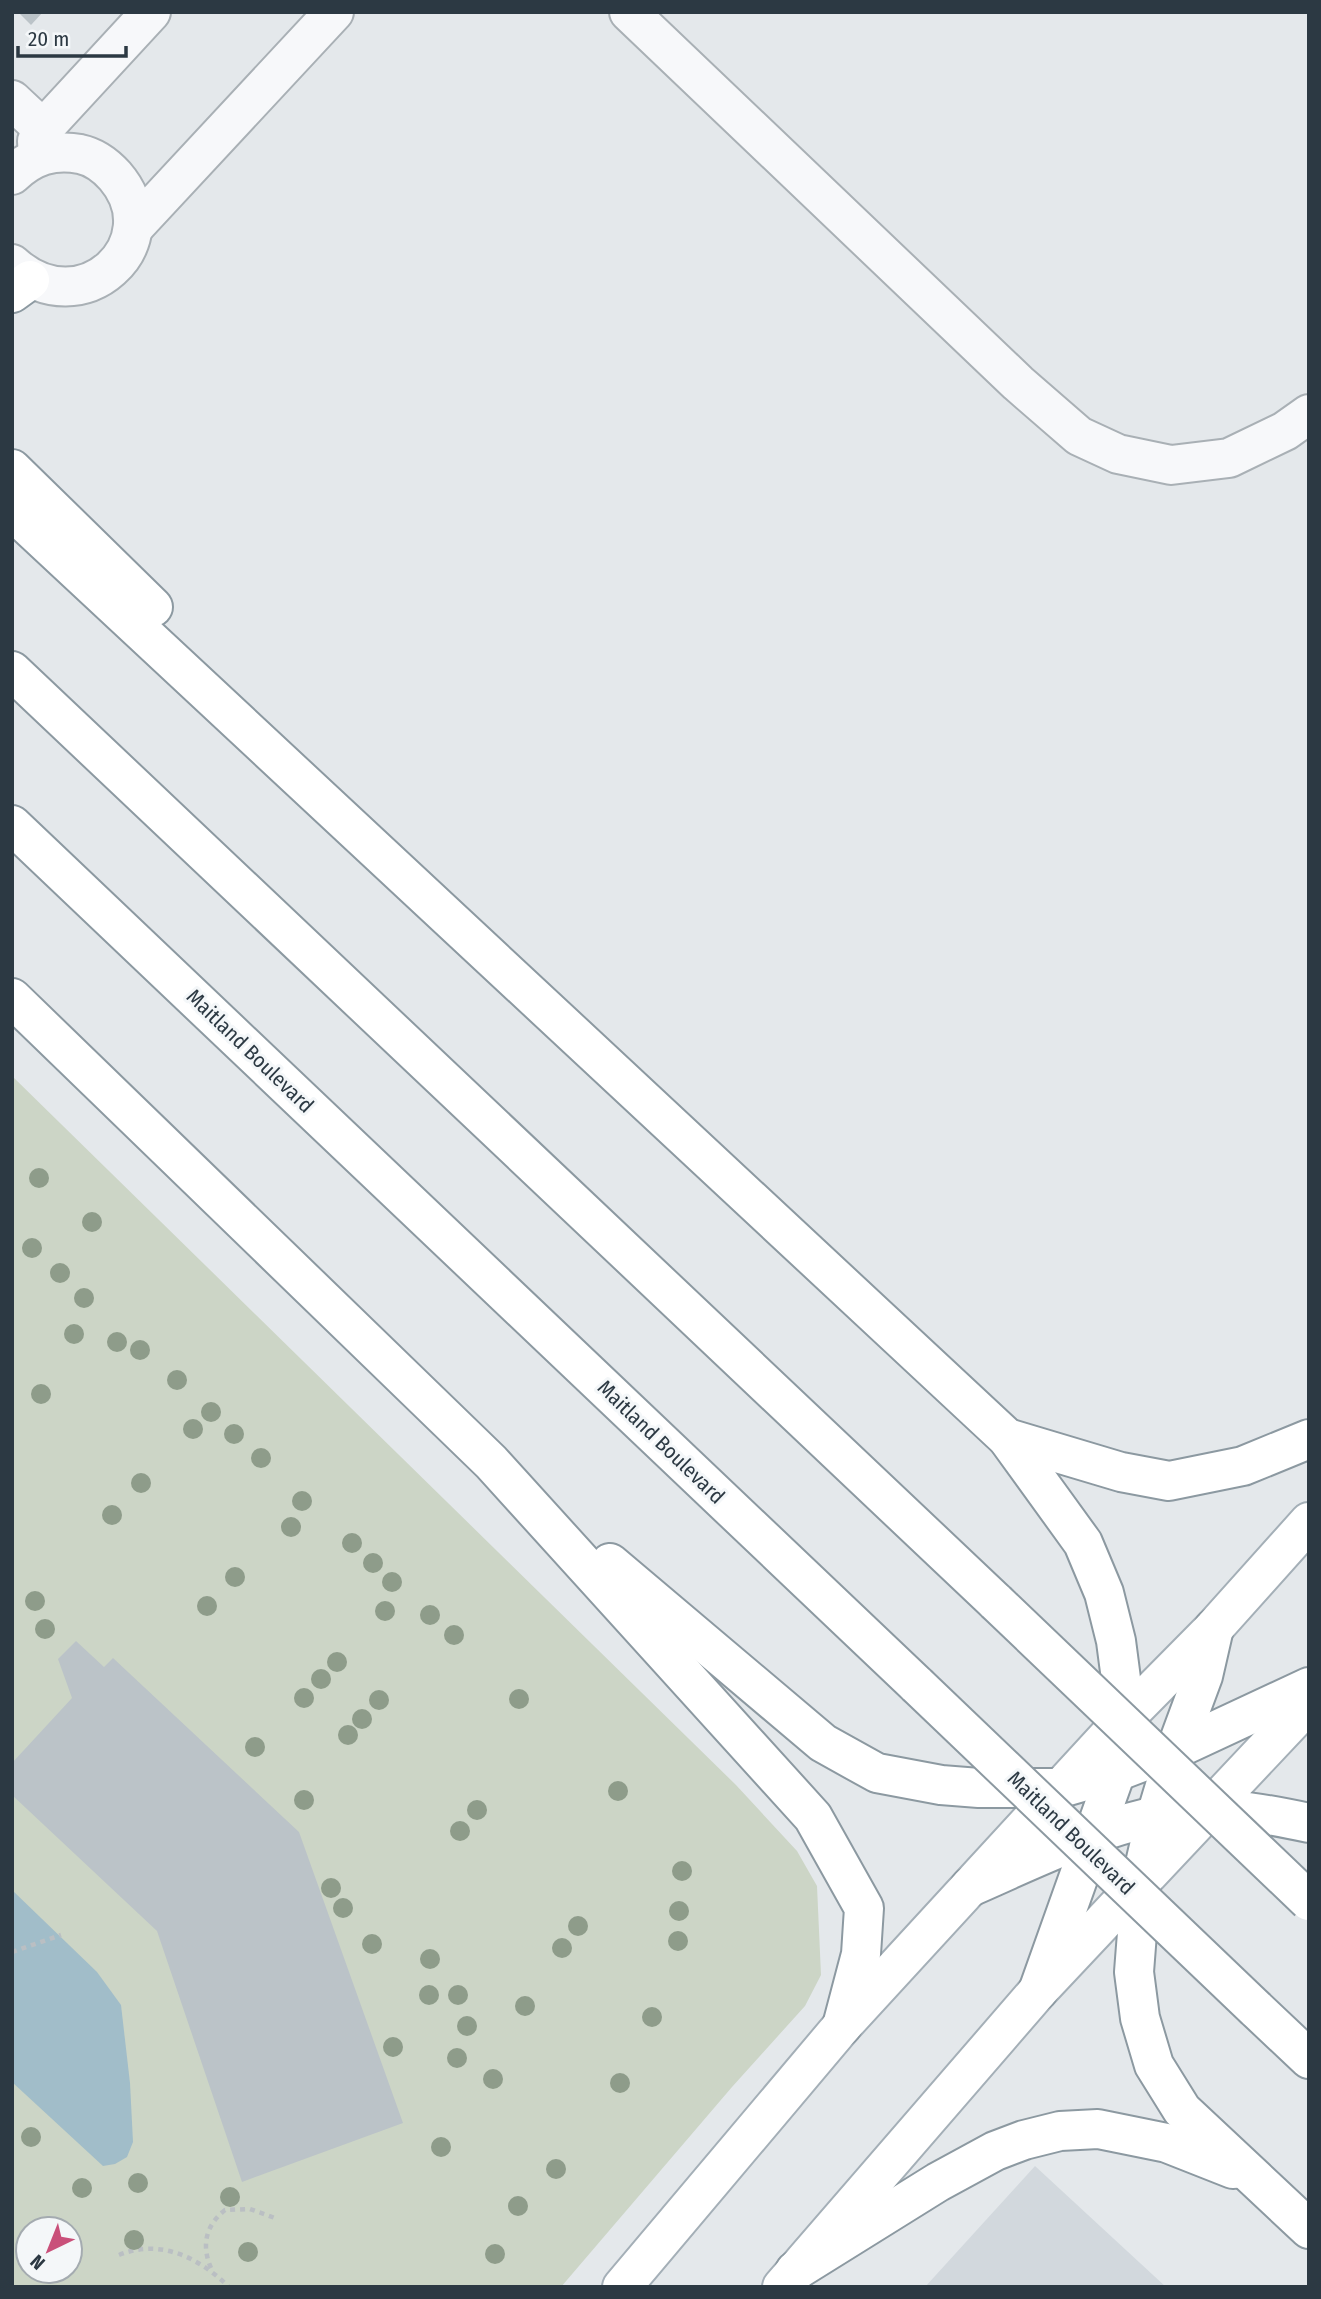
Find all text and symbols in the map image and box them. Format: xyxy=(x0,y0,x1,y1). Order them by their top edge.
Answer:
scale bar xyxy=(18,14,126,58)
text: 20 m xyxy=(28,26,69,52)
street label: Maitland Boulevard xyxy=(181,984,319,1118)
street label: Maitland Boulevard xyxy=(592,1375,730,1509)
street label: Maitland Boulevard xyxy=(1002,1766,1140,1900)
north arrow xyxy=(14,2215,84,2285)
text: N xyxy=(26,2250,50,2274)

